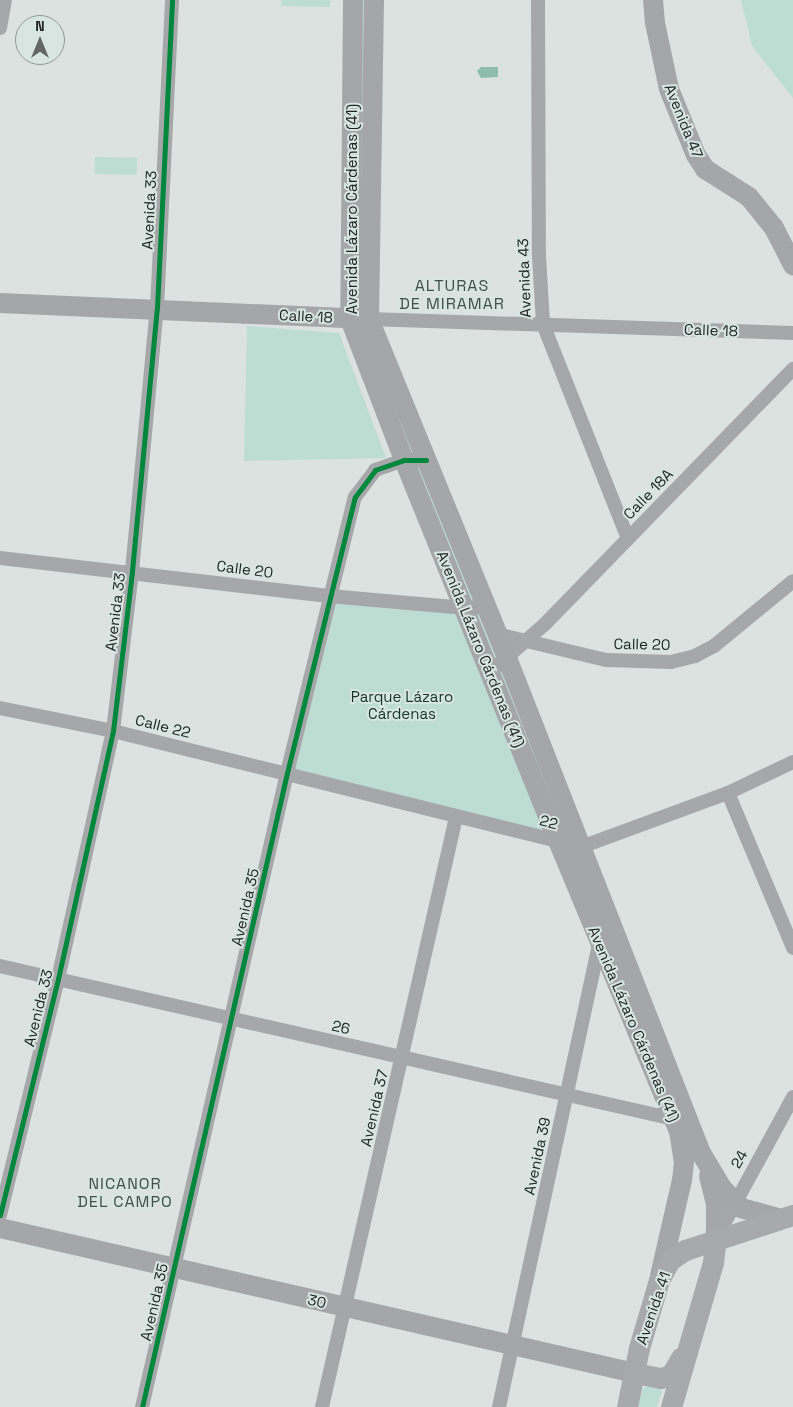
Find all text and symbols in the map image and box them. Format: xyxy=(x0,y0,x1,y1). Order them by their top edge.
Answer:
north arrow xyxy=(15,15,65,65)
text: N xyxy=(35,17,45,35)
street label: Avenida 47 xyxy=(661,81,707,161)
street label: Avenida Lázaro Cárdenas (41) xyxy=(343,104,361,314)
street label: Avenida 33 xyxy=(138,170,160,250)
street label: Avenida 43 xyxy=(514,238,534,318)
district label: ALTURAS DE MIRAMAR xyxy=(398,276,506,314)
street label: Calle 18 xyxy=(279,306,333,326)
street label: Calle 18 xyxy=(684,320,738,340)
street label: Calle 18A xyxy=(620,465,676,523)
street label: Avenida Lázaro Cárdenas (41) xyxy=(433,548,529,750)
street label: Calle 20 xyxy=(216,557,274,581)
street label: Avenida 33 xyxy=(101,572,129,652)
street label: Calle 20 xyxy=(613,635,671,653)
park label: Parque Lázaro Cárdenas xyxy=(351,687,453,722)
street label: Calle 22 xyxy=(133,710,193,742)
street label: 22 xyxy=(538,811,560,833)
street label: Avenida 35 xyxy=(227,867,263,947)
street label: Avenida Lázaro Cárdenas (41) xyxy=(585,924,683,1124)
street label: Avenida 33 xyxy=(20,968,56,1048)
street label: 26 xyxy=(330,1016,352,1038)
street label: Avenida 37 xyxy=(356,1068,392,1148)
street label: Avenida 39 xyxy=(520,1115,554,1197)
street label: 24 xyxy=(727,1147,751,1171)
district label: NICANOR DEL CAMPO xyxy=(76,1174,174,1212)
street label: Avenida 35 xyxy=(136,1262,172,1342)
street label: Avenida 41 xyxy=(632,1269,674,1347)
street label: 30 xyxy=(306,1290,328,1312)

